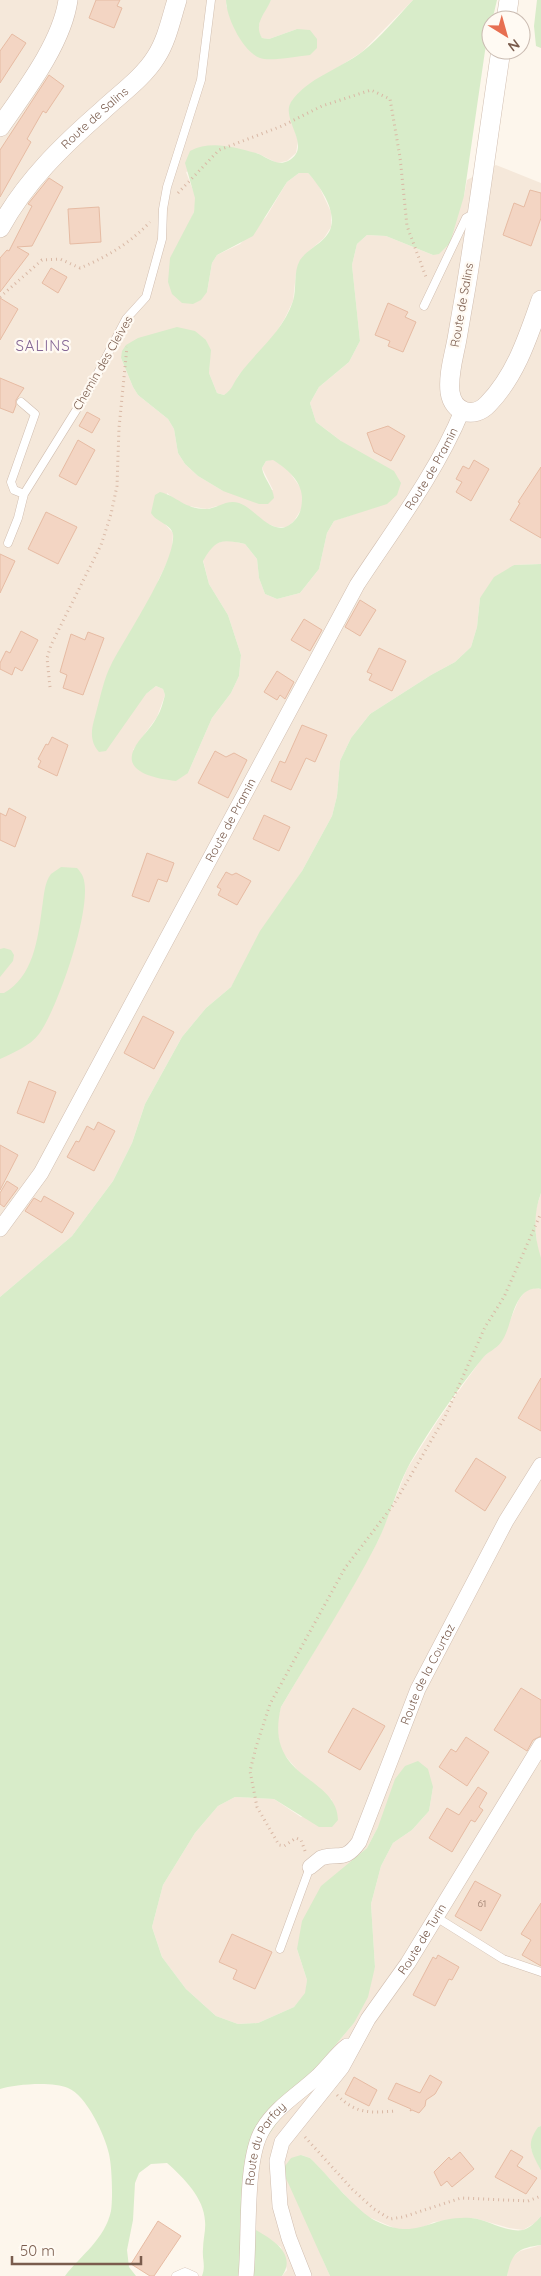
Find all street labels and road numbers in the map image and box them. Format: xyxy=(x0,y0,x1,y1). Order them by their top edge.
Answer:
street label: Route de Salins xyxy=(58,83,131,152)
street label: Route de Salins xyxy=(447,261,476,348)
street label: Chemin des Cleives xyxy=(69,313,136,413)
street label: Route de Pramin xyxy=(401,425,461,513)
street label: Route de Pramin xyxy=(202,775,259,864)
street label: Route de la Courtaz xyxy=(397,1621,458,1727)
street label: Route de Turin xyxy=(394,1901,449,1977)
street label: Route du Parfay xyxy=(242,2099,289,2186)

